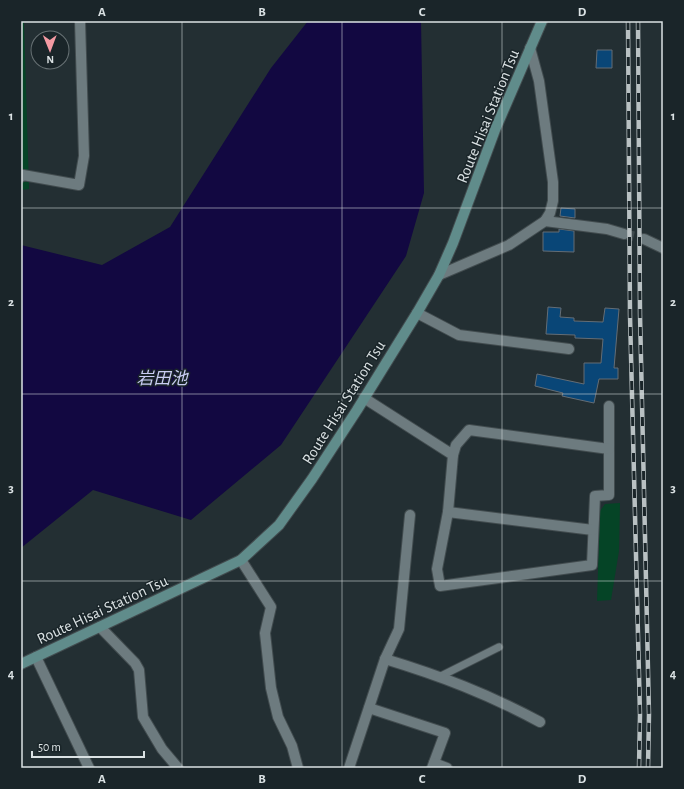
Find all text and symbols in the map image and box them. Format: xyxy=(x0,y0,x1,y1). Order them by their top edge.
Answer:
text: A xyxy=(98,6,106,19)
text: B xyxy=(258,6,266,19)
text: C xyxy=(419,6,426,19)
text: D xyxy=(578,6,587,19)
north arrow xyxy=(30,30,70,70)
street label: Route Hisai Station Tsu xyxy=(454,47,522,185)
text: N xyxy=(46,54,54,65)
text: 1 xyxy=(9,110,13,123)
text: 1 xyxy=(671,110,675,123)
text: 2 xyxy=(8,296,14,309)
text: 2 xyxy=(670,296,676,309)
street label: Route Hisai Station Tsu xyxy=(299,338,388,467)
water label: 岩田池 xyxy=(137,369,189,387)
text: 3 xyxy=(8,482,14,495)
text: 3 xyxy=(670,482,676,495)
street label: Route Hisai Station Tsu xyxy=(35,573,170,647)
text: 4 xyxy=(8,668,15,681)
text: 4 xyxy=(670,668,677,681)
scale bar xyxy=(32,733,144,759)
text: 50 m xyxy=(38,741,61,753)
text: A xyxy=(98,773,106,786)
text: B xyxy=(258,773,266,786)
text: C xyxy=(419,773,426,786)
text: D xyxy=(578,773,587,786)

